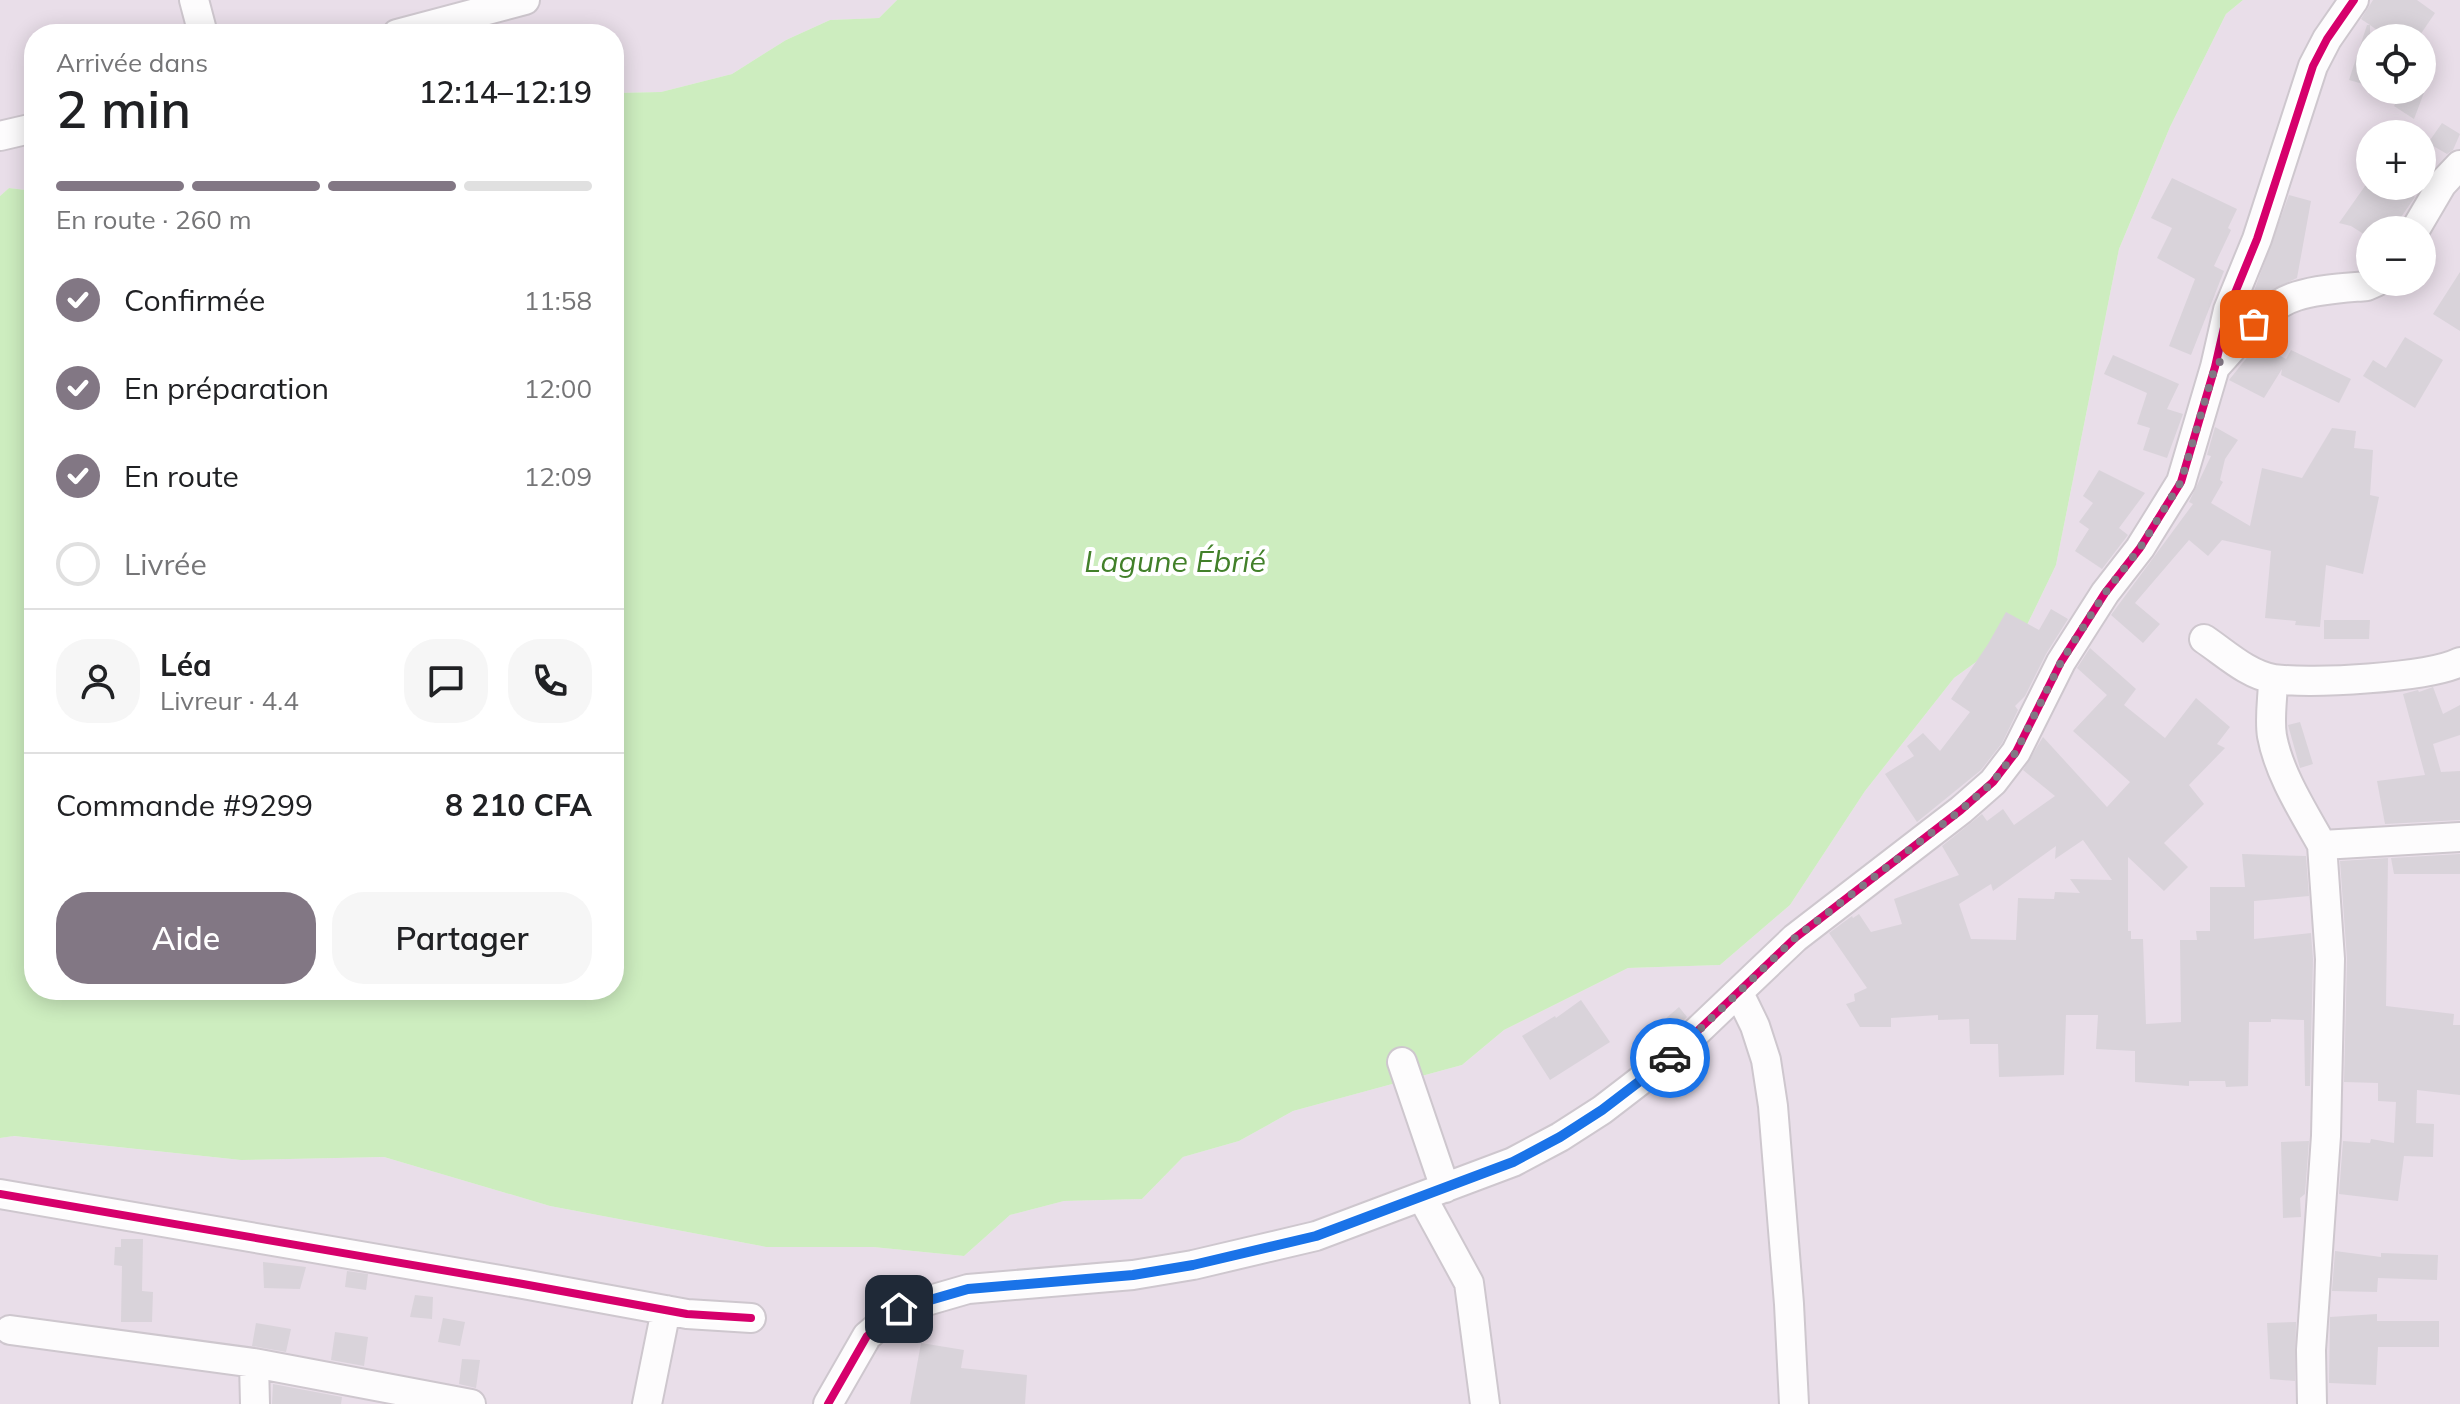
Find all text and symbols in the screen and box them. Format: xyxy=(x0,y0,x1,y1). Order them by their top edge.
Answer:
map controls xyxy=(2356,24,2436,296)
button: locate xyxy=(2356,24,2436,104)
text: Arrivée dans xyxy=(56,46,208,79)
text: 12:14–12:19 xyxy=(419,73,592,111)
text: 2 min xyxy=(56,76,191,141)
button: + xyxy=(2356,120,2436,200)
text: En route · 260 m xyxy=(56,203,252,236)
button: − xyxy=(2356,216,2436,296)
icon: check xyxy=(56,278,100,322)
text: Confirmée xyxy=(124,281,265,319)
text: 11:58 xyxy=(524,284,592,317)
pin xyxy=(2220,290,2288,358)
icon: bag xyxy=(2232,302,2276,346)
icon: check xyxy=(56,366,100,410)
text: En préparation xyxy=(124,369,329,407)
text: 12:00 xyxy=(524,372,592,405)
icon: check xyxy=(56,454,100,498)
text: En route xyxy=(124,457,239,495)
text: 12:09 xyxy=(524,460,592,493)
water label: Lagune Ébrié xyxy=(1084,542,1266,580)
text: Livrée xyxy=(124,545,207,583)
button: person xyxy=(56,639,140,723)
button: chat xyxy=(404,639,488,723)
button: phone xyxy=(508,639,592,723)
text: Léa xyxy=(160,646,212,684)
text: Livreur · 4.4 xyxy=(160,684,299,717)
text: Commande #9299 xyxy=(56,786,313,824)
text: 8 210 CFA xyxy=(445,786,592,824)
button: Aide xyxy=(56,892,316,984)
button: Partager xyxy=(332,892,592,984)
courier xyxy=(1630,1018,1710,1098)
icon: car xyxy=(1648,1036,1692,1080)
pin xyxy=(865,1275,933,1343)
icon: home xyxy=(877,1287,921,1331)

